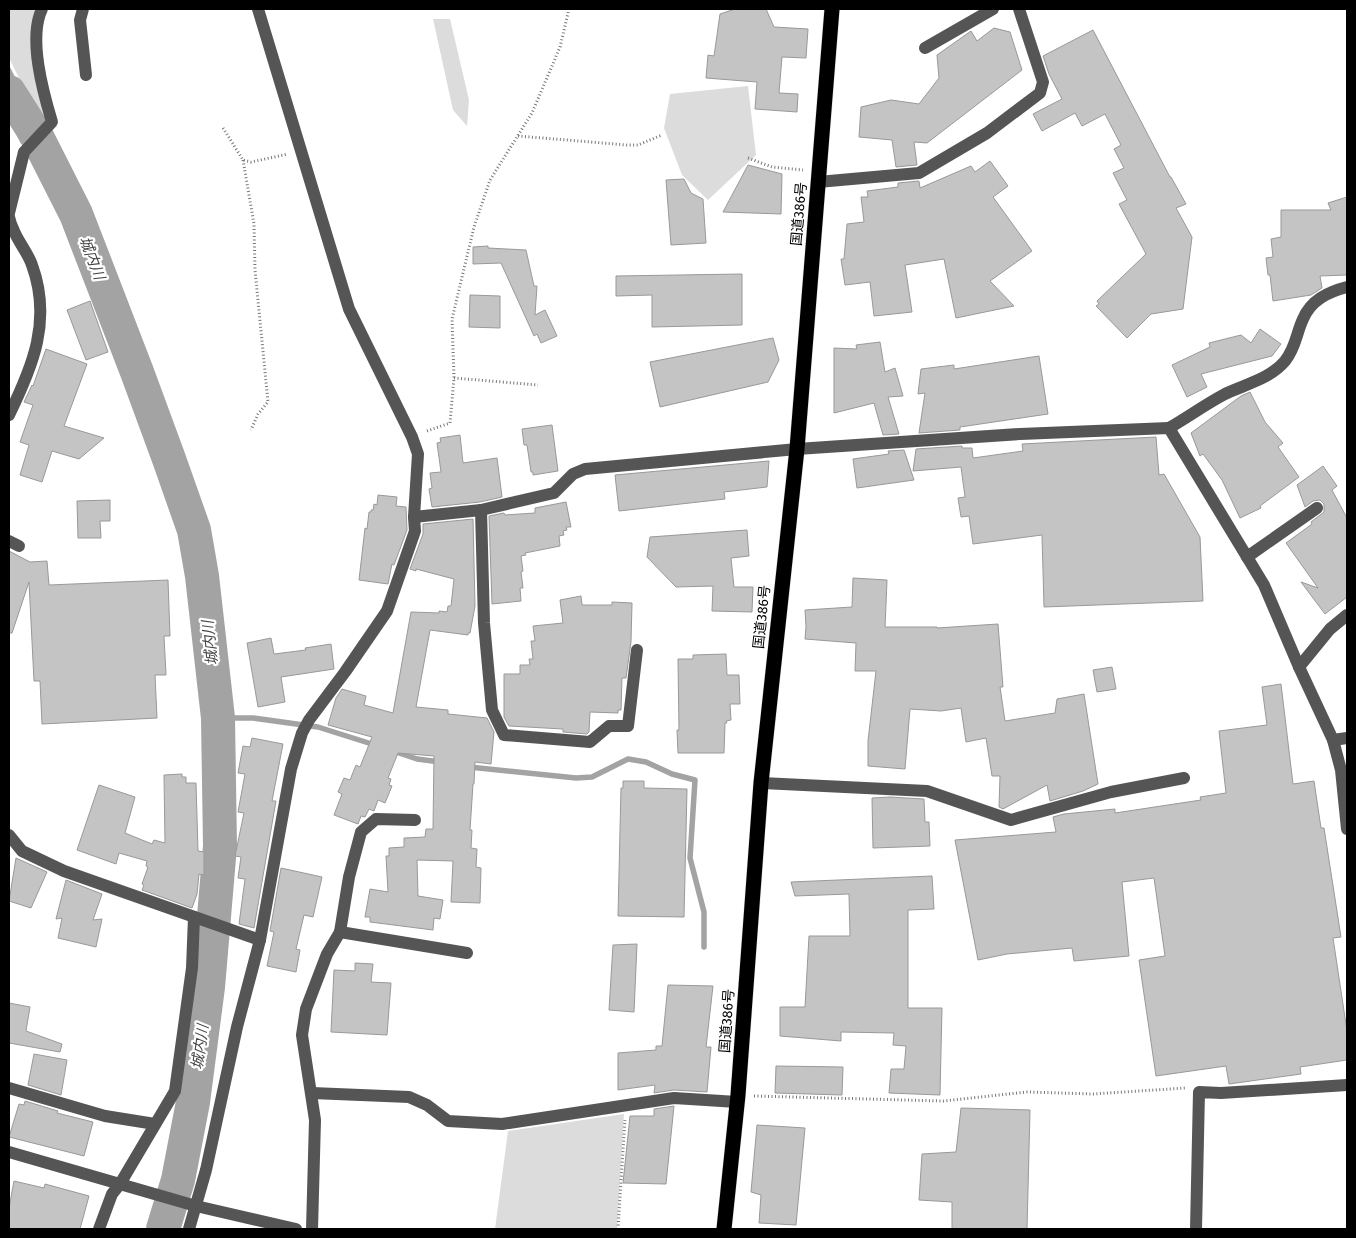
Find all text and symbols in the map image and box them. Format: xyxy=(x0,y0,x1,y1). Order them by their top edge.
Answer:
street label: 国道386号 xyxy=(788,181,810,247)
water label: 城内川 xyxy=(76,234,109,284)
street label: 国道386号 xyxy=(750,584,774,650)
water label: 城内川 xyxy=(198,618,221,666)
street label: 国道386号 xyxy=(716,988,738,1054)
water label: 城内川 xyxy=(188,1021,212,1071)

